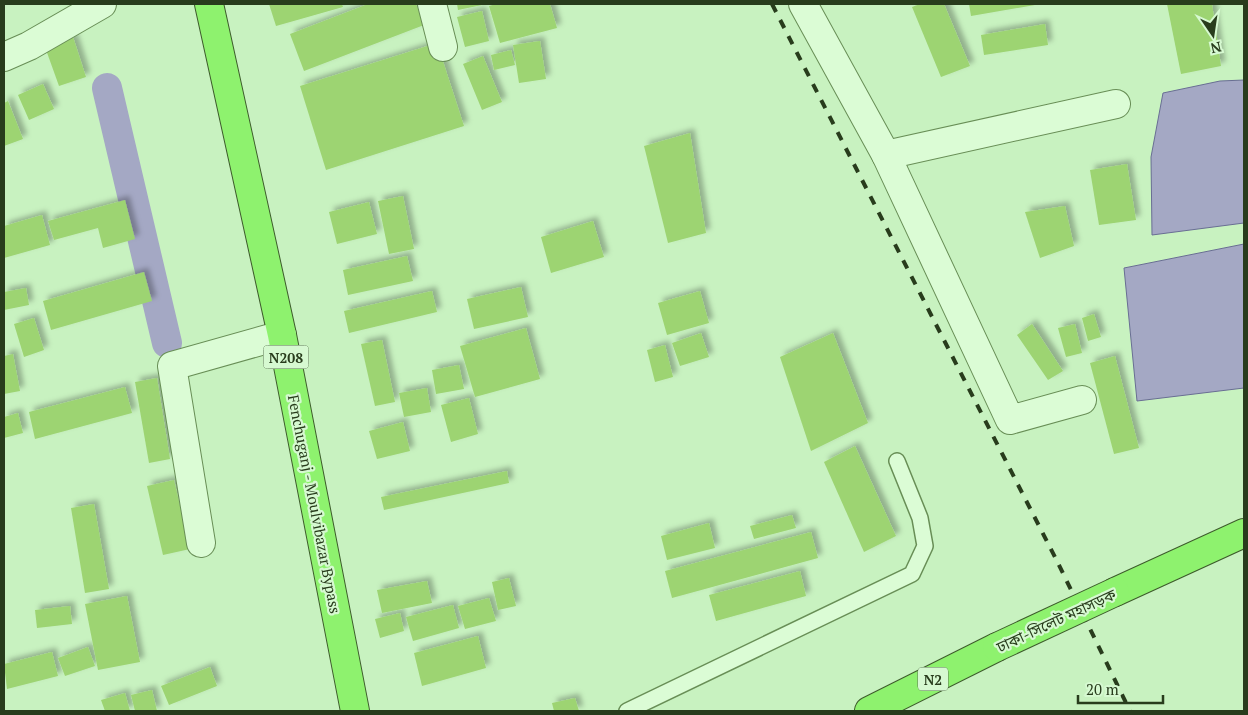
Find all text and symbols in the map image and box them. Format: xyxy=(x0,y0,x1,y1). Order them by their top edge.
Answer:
north arrow xyxy=(1188,10,1238,60)
text: N xyxy=(1208,38,1223,59)
road number: N208 xyxy=(264,346,308,368)
street label: Fenchuganj - Moulvibazar Bypass xyxy=(284,393,346,615)
street label: ঢাকা-সিলেট মহাসড়ক xyxy=(992,583,1120,657)
road number: N2 xyxy=(918,668,948,691)
scale bar xyxy=(1078,672,1163,704)
text: 20 m xyxy=(1086,679,1119,699)

